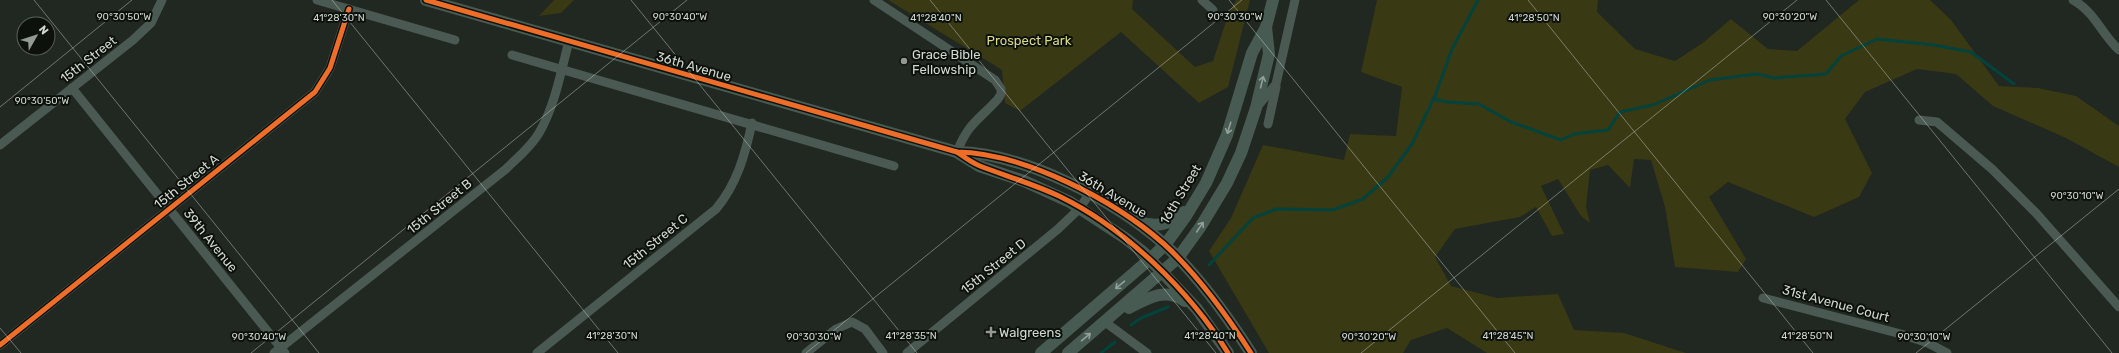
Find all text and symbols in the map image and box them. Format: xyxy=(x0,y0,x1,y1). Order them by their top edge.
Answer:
text: 90°30'50"W xyxy=(97,11,151,23)
text: 90°30'40"W xyxy=(653,11,707,23)
text: 90°30'30"W xyxy=(1208,11,1262,23)
text: 90°30'20"W xyxy=(1763,11,1817,23)
text: 41°28'30"N xyxy=(313,12,365,24)
text: 41°28'40"N xyxy=(910,12,962,24)
text: 41°28'50"N xyxy=(1508,12,1560,24)
north arrow xyxy=(16,16,56,56)
text: N xyxy=(36,23,51,37)
street label: 15th Street xyxy=(57,33,119,86)
park label: Prospect Park xyxy=(987,33,1072,48)
place label: Grace Bible Fellowship xyxy=(912,47,981,77)
street label: 36th Avenue xyxy=(655,49,733,84)
marker: Grace Bible Fellowship xyxy=(899,56,909,66)
one-way arrow xyxy=(1258,76,1266,89)
text: 90°30'50"W xyxy=(15,95,69,107)
one-way arrow xyxy=(1225,122,1232,135)
street label: 15th Street A xyxy=(151,151,222,212)
street label: 16th Street xyxy=(1157,162,1204,227)
street label: 36th Avenue xyxy=(1076,168,1150,221)
street label: 15th Street B xyxy=(404,176,475,237)
text: 90°30'10"W xyxy=(2050,190,2104,202)
street label: 39th Avenue xyxy=(181,206,241,275)
street label: 15th Street C xyxy=(620,211,691,272)
one-way arrow xyxy=(1196,221,1204,232)
street label: 15th Street D xyxy=(958,236,1029,297)
one-way arrow xyxy=(1115,280,1126,289)
street label: 31st Avenue Court xyxy=(1781,282,1891,325)
place label: Walgreens xyxy=(999,325,1061,341)
marker: Walgreens xyxy=(986,327,996,337)
text: 41°28'30"N xyxy=(586,330,638,342)
text: 41°28'35"N xyxy=(885,330,937,342)
text: 41°28'40"N xyxy=(1184,330,1236,342)
text: 41°28'45"N xyxy=(1483,330,1533,342)
text: 41°28'50"N xyxy=(1781,330,1833,342)
text: 90°30'40"W xyxy=(232,331,286,343)
text: 90°30'30"W xyxy=(787,331,841,343)
text: 90°30'20"W xyxy=(1342,331,1396,343)
text: 90°30'10"W xyxy=(1897,331,1951,343)
one-way arrow xyxy=(1081,333,1092,342)

